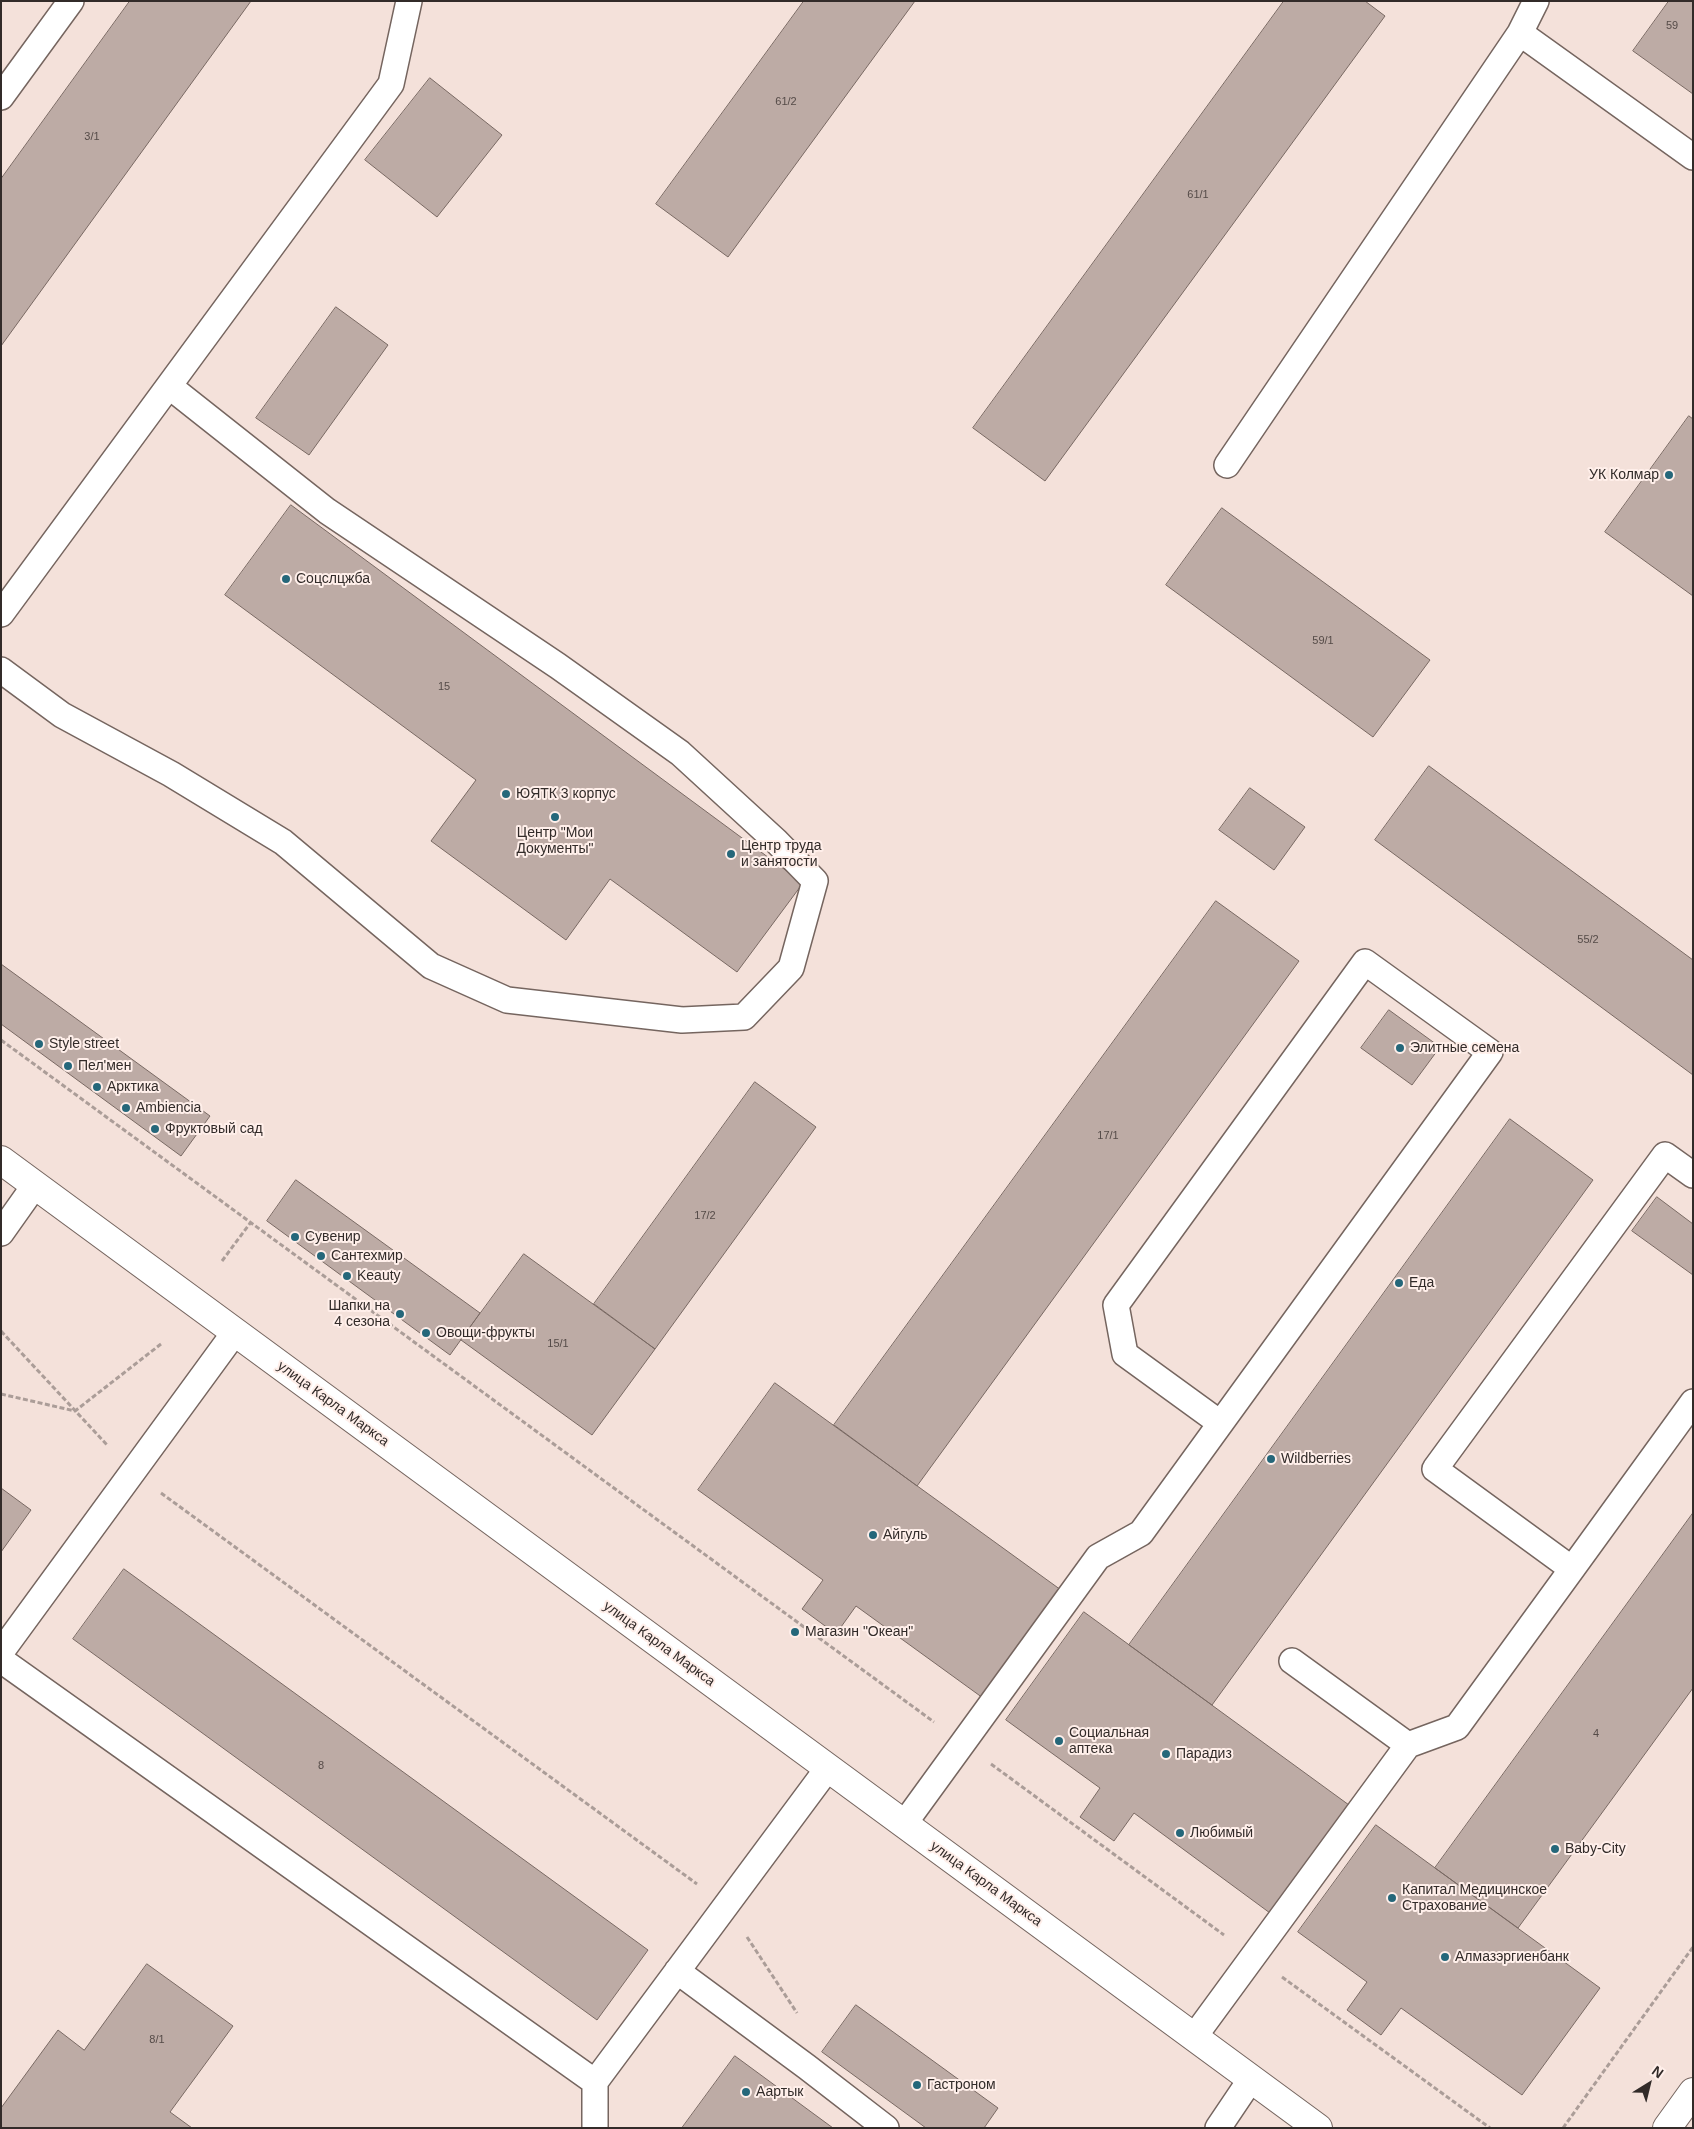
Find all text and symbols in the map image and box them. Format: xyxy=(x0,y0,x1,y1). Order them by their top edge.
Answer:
house number: 59 xyxy=(1666,19,1678,33)
house number: 61/2 xyxy=(775,95,797,109)
house number: 3/1 xyxy=(84,130,100,144)
house number: 61/1 xyxy=(1187,188,1209,202)
place label: УК Колмар xyxy=(1589,467,1659,483)
marker: УК Колмар xyxy=(1663,469,1675,481)
place label: Соцслцжба xyxy=(296,571,370,587)
marker: Соцслцжба xyxy=(280,573,292,585)
house number: 59/1 xyxy=(1312,634,1334,648)
house number: 15 xyxy=(438,680,450,694)
place label: ЮЯТК 3 корпус xyxy=(516,786,616,802)
marker: ЮЯТК 3 корпус xyxy=(500,788,512,800)
marker: Центр "Мои Документы" xyxy=(549,811,561,823)
place label: Центр "Мои Документы" xyxy=(516,825,594,858)
place label: Центр труда и занятости xyxy=(741,838,821,870)
marker: Центр труда и занятости xyxy=(725,848,737,860)
house number: 55/2 xyxy=(1577,933,1599,947)
place label: Style street xyxy=(49,1036,119,1052)
marker: Style street xyxy=(33,1038,45,1050)
place label: Элитные семена xyxy=(1410,1040,1519,1056)
marker: Элитные семена xyxy=(1394,1042,1406,1054)
place label: Пел'мен xyxy=(78,1058,131,1074)
marker: Пел'мен xyxy=(62,1060,74,1072)
place label: Арктика xyxy=(107,1079,159,1095)
marker: Арктика xyxy=(91,1081,103,1093)
place label: Ambiencia xyxy=(136,1100,201,1116)
marker: Ambiencia xyxy=(120,1102,132,1114)
place label: Фруктовый сад xyxy=(165,1121,263,1137)
marker: Фруктовый сад xyxy=(149,1123,161,1135)
house number: 17/1 xyxy=(1097,1129,1119,1143)
house number: 17/2 xyxy=(694,1209,716,1223)
place label: Сувенир xyxy=(305,1229,361,1245)
marker: Сувенир xyxy=(289,1231,301,1243)
place label: Сантехмир xyxy=(331,1248,403,1264)
marker: Сантехмир xyxy=(315,1250,327,1262)
place label: Keauty xyxy=(357,1268,401,1284)
marker: Keauty xyxy=(341,1270,353,1282)
place label: Еда xyxy=(1409,1275,1434,1291)
marker: Еда xyxy=(1393,1277,1405,1289)
place label: Шапки на 4 сезона xyxy=(328,1298,390,1330)
marker: Шапки на 4 сезона xyxy=(394,1308,406,1320)
place label: Овощи-фрукты xyxy=(436,1325,535,1341)
marker: Овощи-фрукты xyxy=(420,1327,432,1339)
house number: 15/1 xyxy=(547,1337,569,1351)
street label: улица Карла Маркса xyxy=(274,1358,392,1450)
place label: Wildberries xyxy=(1281,1451,1351,1467)
marker: Wildberries xyxy=(1265,1453,1277,1465)
place label: Айгуль xyxy=(883,1527,927,1543)
marker: Айгуль xyxy=(867,1529,879,1541)
street label: улица Карла Маркса xyxy=(600,1598,718,1690)
place label: Магазин "Океан" xyxy=(805,1624,913,1640)
marker: Магазин "Океан" xyxy=(789,1626,801,1638)
place label: Социальная аптека xyxy=(1069,1725,1149,1758)
house number: 4 xyxy=(1593,1727,1599,1741)
marker: Социальная аптека xyxy=(1053,1735,1065,1747)
place label: Парадиз xyxy=(1176,1746,1232,1762)
marker: Парадиз xyxy=(1160,1748,1172,1760)
house number: 8 xyxy=(318,1759,324,1773)
place label: Любимый xyxy=(1190,1825,1253,1841)
marker: Любимый xyxy=(1174,1827,1186,1839)
street label: улица Карла Маркса xyxy=(927,1838,1045,1930)
place label: Baby-City xyxy=(1565,1841,1626,1857)
marker: Baby-City xyxy=(1549,1843,1561,1855)
place label: Капитал Медицинское Страхование xyxy=(1402,1882,1547,1914)
marker: Капитал Медицинское Страхование xyxy=(1386,1892,1398,1904)
place label: Алмазэргиенбанк xyxy=(1455,1949,1569,1965)
marker: Алмазэргиенбанк xyxy=(1439,1951,1451,1963)
house number: 8/1 xyxy=(149,2033,165,2047)
north arrow xyxy=(1624,2059,1674,2109)
text: N xyxy=(1649,2062,1667,2081)
place label: Гастроном xyxy=(927,2077,996,2093)
marker: Гастроном xyxy=(911,2079,923,2091)
place label: Аартык xyxy=(756,2084,803,2100)
marker: Аартык xyxy=(740,2086,752,2098)

